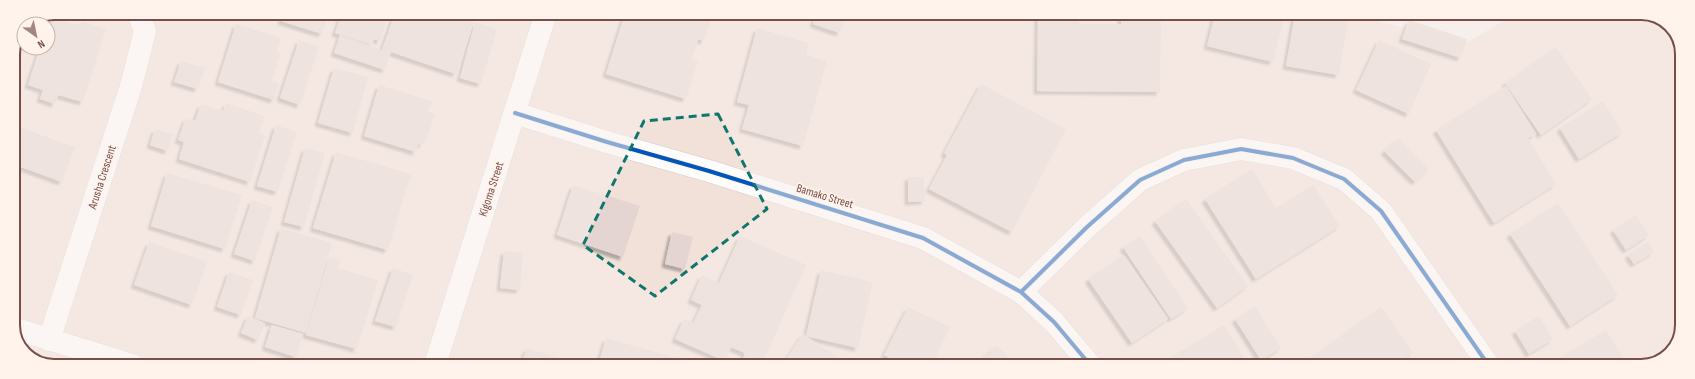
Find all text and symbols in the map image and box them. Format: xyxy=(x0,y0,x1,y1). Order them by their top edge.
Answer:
north arrow xyxy=(16,16,56,56)
text: N xyxy=(35,37,47,51)
street label: Arusha Crescent xyxy=(85,143,120,212)
street label: Kigoma Street xyxy=(476,159,508,219)
street label: Bamako Street xyxy=(794,181,856,212)

